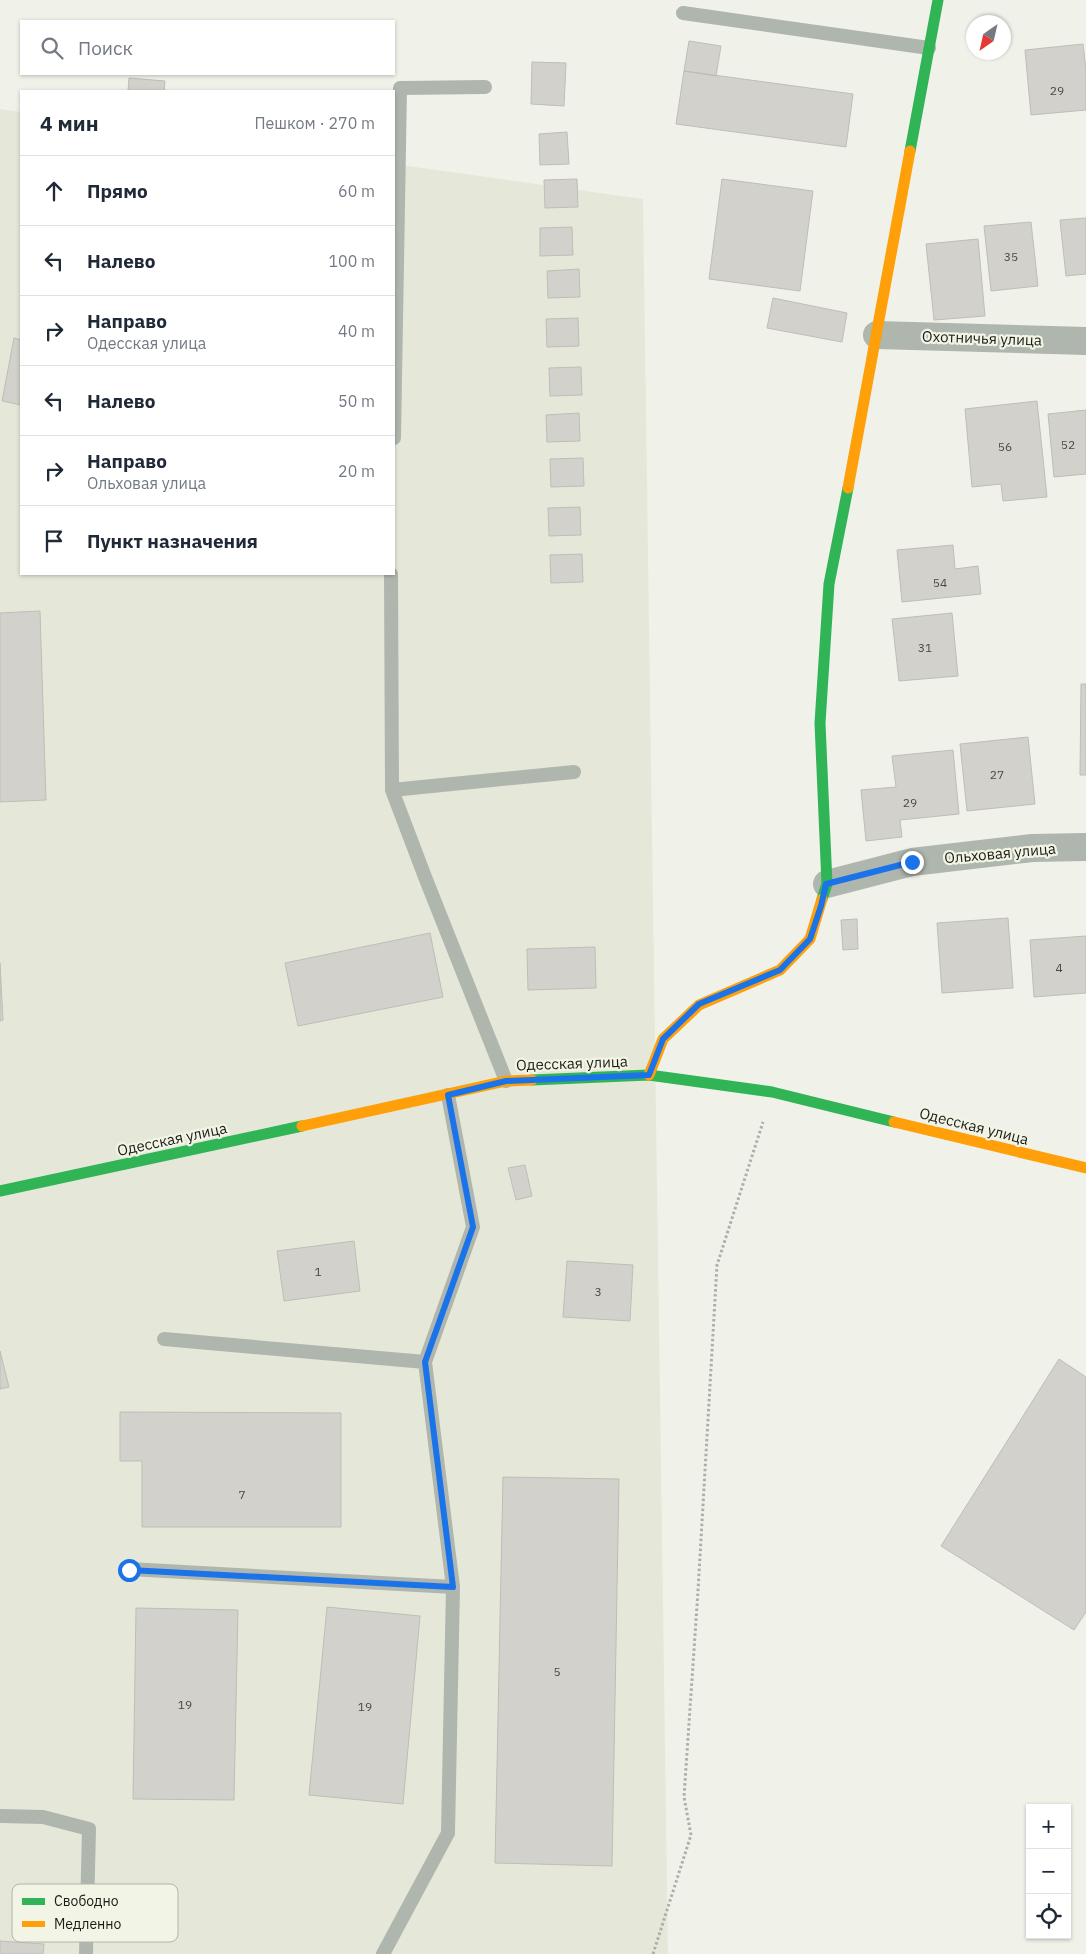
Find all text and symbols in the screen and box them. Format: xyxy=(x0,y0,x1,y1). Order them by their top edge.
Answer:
north arrow xyxy=(966,15,1011,60)
search box xyxy=(20,20,395,75)
icon: search xyxy=(38,34,66,62)
text: Поиск xyxy=(78,36,133,60)
house number: 29 xyxy=(1050,83,1064,98)
text: 4 мин xyxy=(40,109,99,137)
text: Пешком · 270 m xyxy=(254,113,375,133)
icon: ahead xyxy=(40,177,68,205)
text: Прямо xyxy=(87,179,148,203)
text: 60 m xyxy=(338,181,375,201)
icon: left xyxy=(40,247,68,275)
text: Налево xyxy=(87,249,156,273)
house number: 35 xyxy=(1004,249,1018,264)
text: 100 m xyxy=(328,251,375,271)
text: Направо xyxy=(87,309,167,333)
icon: right xyxy=(40,317,68,345)
text: 40 m xyxy=(338,321,375,341)
street label: Охотничья улица xyxy=(922,326,1042,350)
text: Одесская улица xyxy=(87,333,206,353)
icon: left xyxy=(40,387,68,415)
text: Налево xyxy=(87,389,156,413)
text: 50 m xyxy=(338,391,375,411)
house number: 52 xyxy=(1061,437,1075,452)
house number: 56 xyxy=(998,439,1012,454)
text: Направо xyxy=(87,449,167,473)
icon: right xyxy=(40,457,68,485)
text: 20 m xyxy=(338,461,375,481)
text: Ольховая улица xyxy=(87,473,206,493)
icon: arrive xyxy=(40,527,68,555)
text: Пункт назначения xyxy=(87,529,258,553)
house number: 54 xyxy=(933,575,947,590)
house number: 31 xyxy=(918,640,932,655)
house number: 27 xyxy=(990,767,1004,782)
house number: 29 xyxy=(903,795,917,810)
street label: Ольховая улица xyxy=(944,839,1056,867)
route end xyxy=(901,851,924,874)
house number: 4 xyxy=(1055,960,1063,975)
street label: Одесская улица xyxy=(516,1052,628,1074)
street label: Одесская улица xyxy=(917,1103,1031,1149)
street label: Одесская улица xyxy=(115,1118,229,1160)
house number: 1 xyxy=(314,1264,322,1279)
house number: 3 xyxy=(594,1284,602,1299)
house number: 7 xyxy=(238,1487,246,1502)
route start xyxy=(118,1559,141,1582)
house number: 5 xyxy=(553,1664,561,1679)
house number: 19 xyxy=(178,1697,192,1712)
house number: 19 xyxy=(358,1699,372,1714)
map controls xyxy=(1026,1804,1071,1939)
button: + xyxy=(1026,1804,1071,1849)
button: − xyxy=(1026,1849,1071,1894)
legend xyxy=(12,1884,178,1942)
text: Свободно xyxy=(54,1892,119,1910)
button: locate xyxy=(1026,1894,1071,1939)
text: Медленно xyxy=(54,1915,122,1933)

